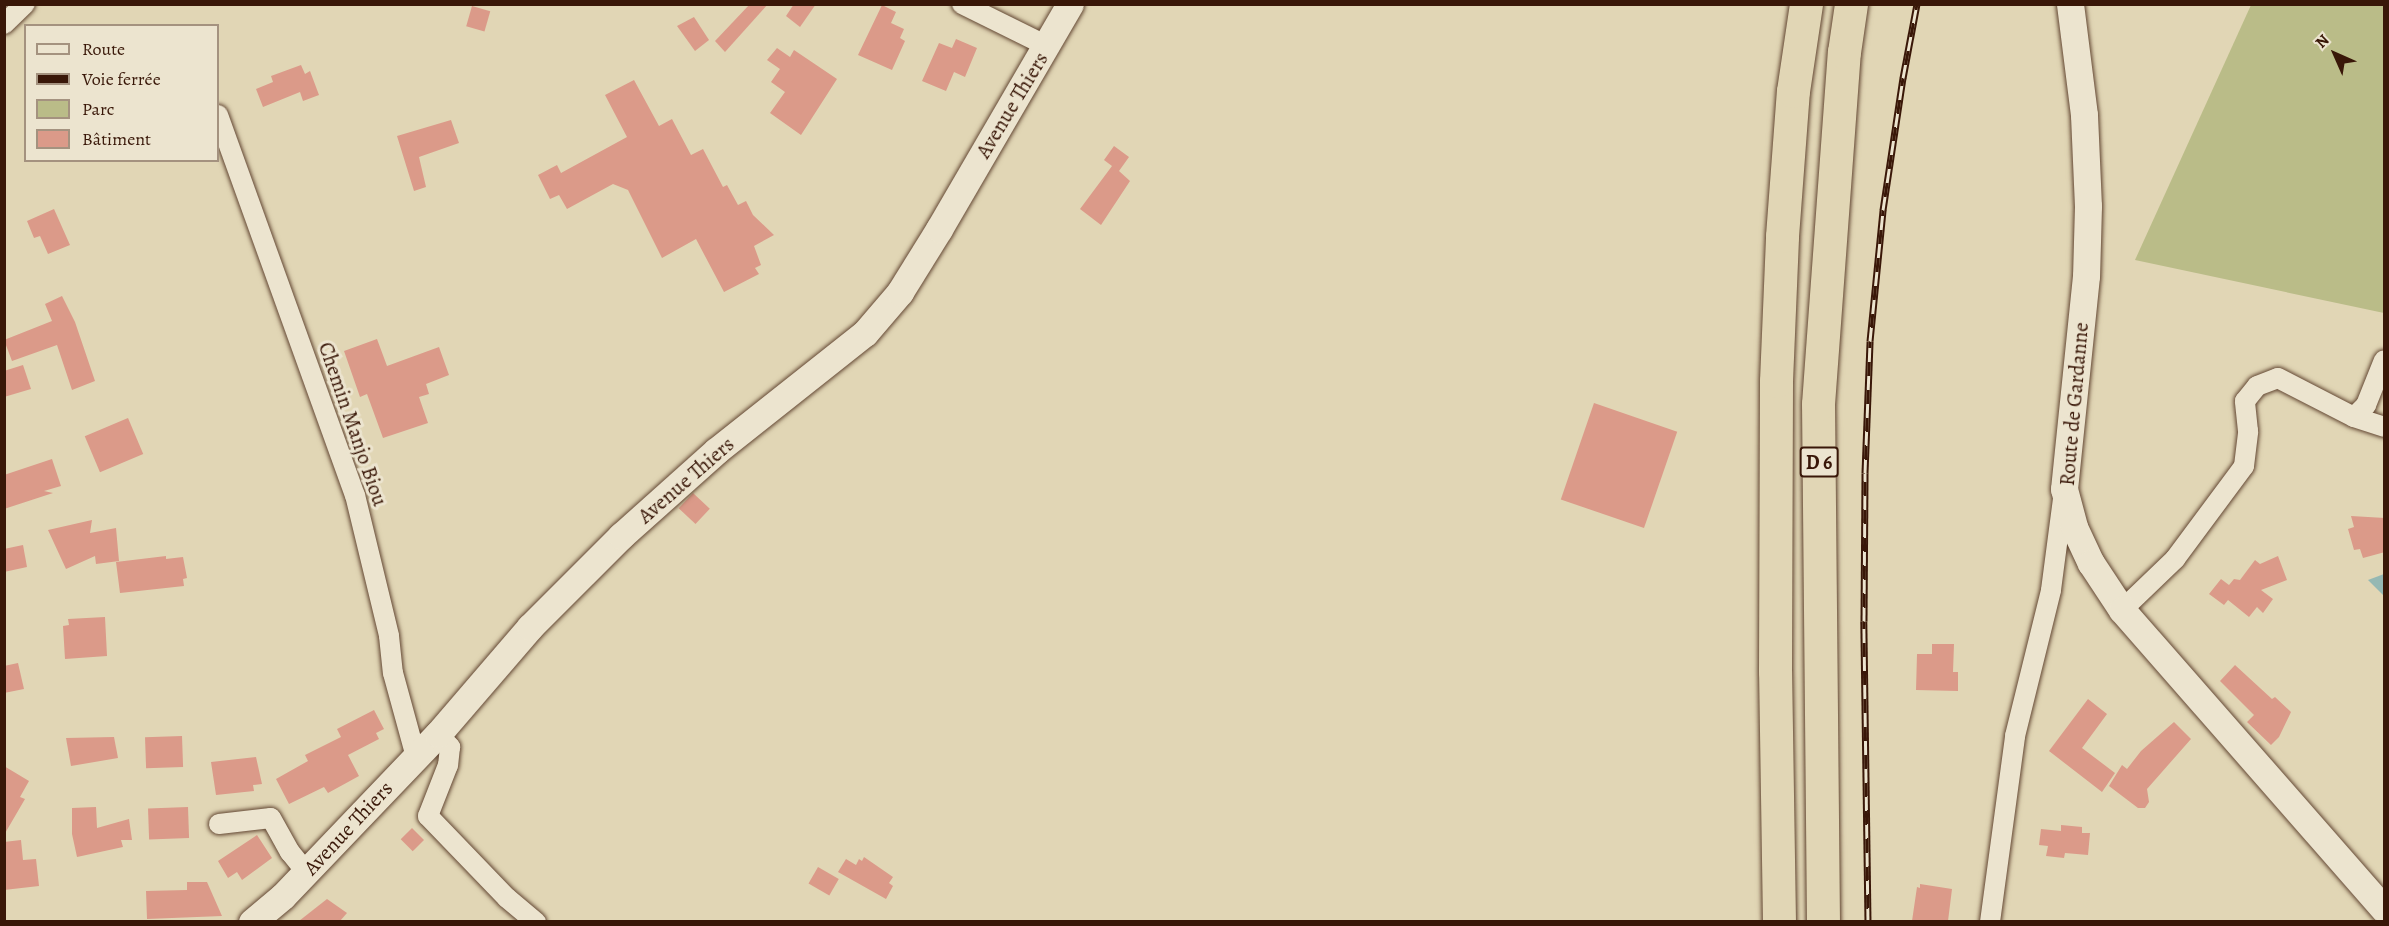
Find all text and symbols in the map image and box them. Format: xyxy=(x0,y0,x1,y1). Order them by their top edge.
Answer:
legend xyxy=(24,24,219,162)
north arrow xyxy=(2305,24,2365,84)
text: N xyxy=(2310,29,2334,53)
text: Route xyxy=(82,37,125,61)
street label: Avenue Thiers xyxy=(970,47,1054,163)
text: Voie ferrée xyxy=(82,67,161,91)
text: Parc xyxy=(82,97,114,121)
text: Bâtiment xyxy=(82,127,151,151)
street label: Route de Gardanne xyxy=(2054,321,2094,487)
street label: Chemin Manjo Biou xyxy=(313,339,393,509)
street label: Avenue Thiers xyxy=(633,431,739,529)
road number: D 6 xyxy=(1800,445,1838,479)
street label: Avenue Thiers xyxy=(298,776,398,880)

